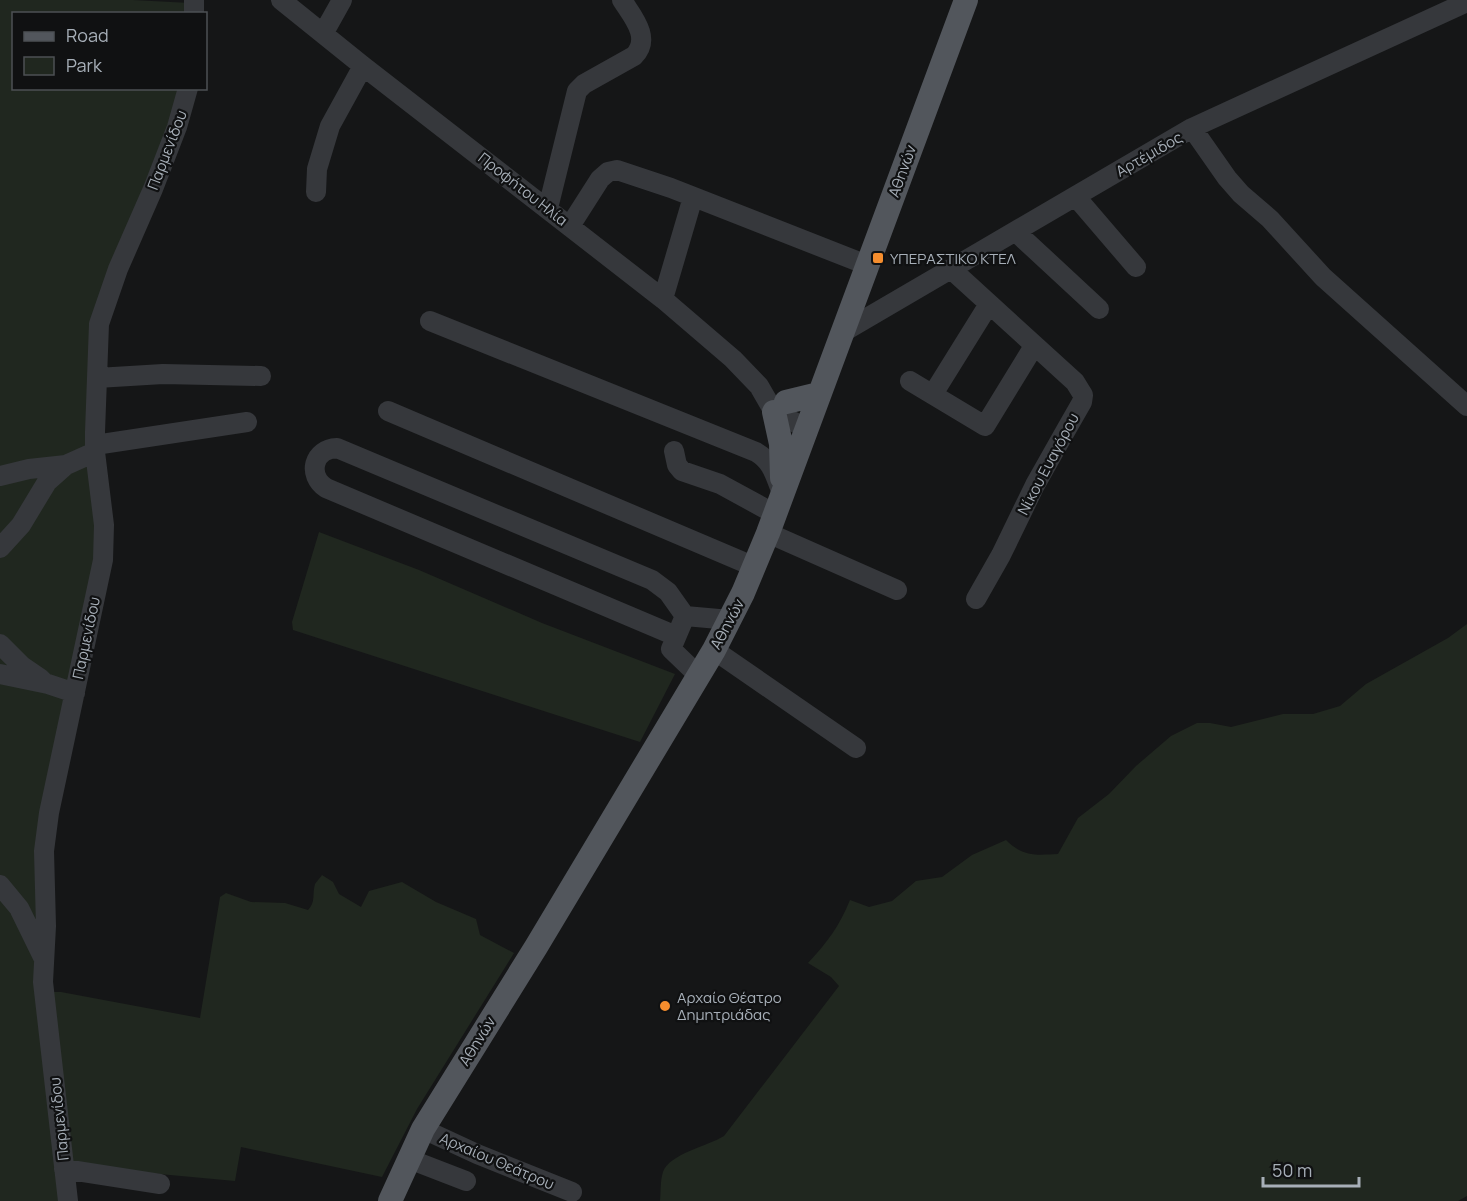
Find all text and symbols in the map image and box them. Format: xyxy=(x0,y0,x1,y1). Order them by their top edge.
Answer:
legend xyxy=(12,12,207,90)
text: Road xyxy=(66,23,109,47)
text: Park xyxy=(66,53,103,77)
street label: Παρμενίδου xyxy=(142,107,192,193)
street label: Αρτέμιδος xyxy=(1112,127,1186,181)
street label: Αθηνών xyxy=(883,142,921,200)
street label: Προφήτου Ηλία xyxy=(474,147,572,231)
place label: ΥΠΕΡΑΣΤΙΚΟ ΚΤΕΛ xyxy=(890,248,1016,269)
marker: ΥΠΕΡΑΣΤΙΚΟ ΚΤΕΛ xyxy=(871,251,885,265)
street label: Νίκου Ευαγόρου xyxy=(1012,409,1084,519)
street label: Παρμενίδου xyxy=(67,595,105,681)
street label: Αθηνών xyxy=(705,595,749,653)
place label: Αρχαίο Θέατρο Δημητριάδας xyxy=(677,987,782,1025)
marker: Αρχαίο Θέατρο Δημητριάδας xyxy=(658,999,672,1013)
street label: Αθηνών xyxy=(454,1012,500,1070)
street label: Παρμενίδου xyxy=(44,1076,74,1162)
street label: Αρχαίου Θεάτρου xyxy=(437,1127,557,1195)
scale bar xyxy=(1263,1150,1359,1188)
text: 50 m xyxy=(1272,1158,1312,1182)

